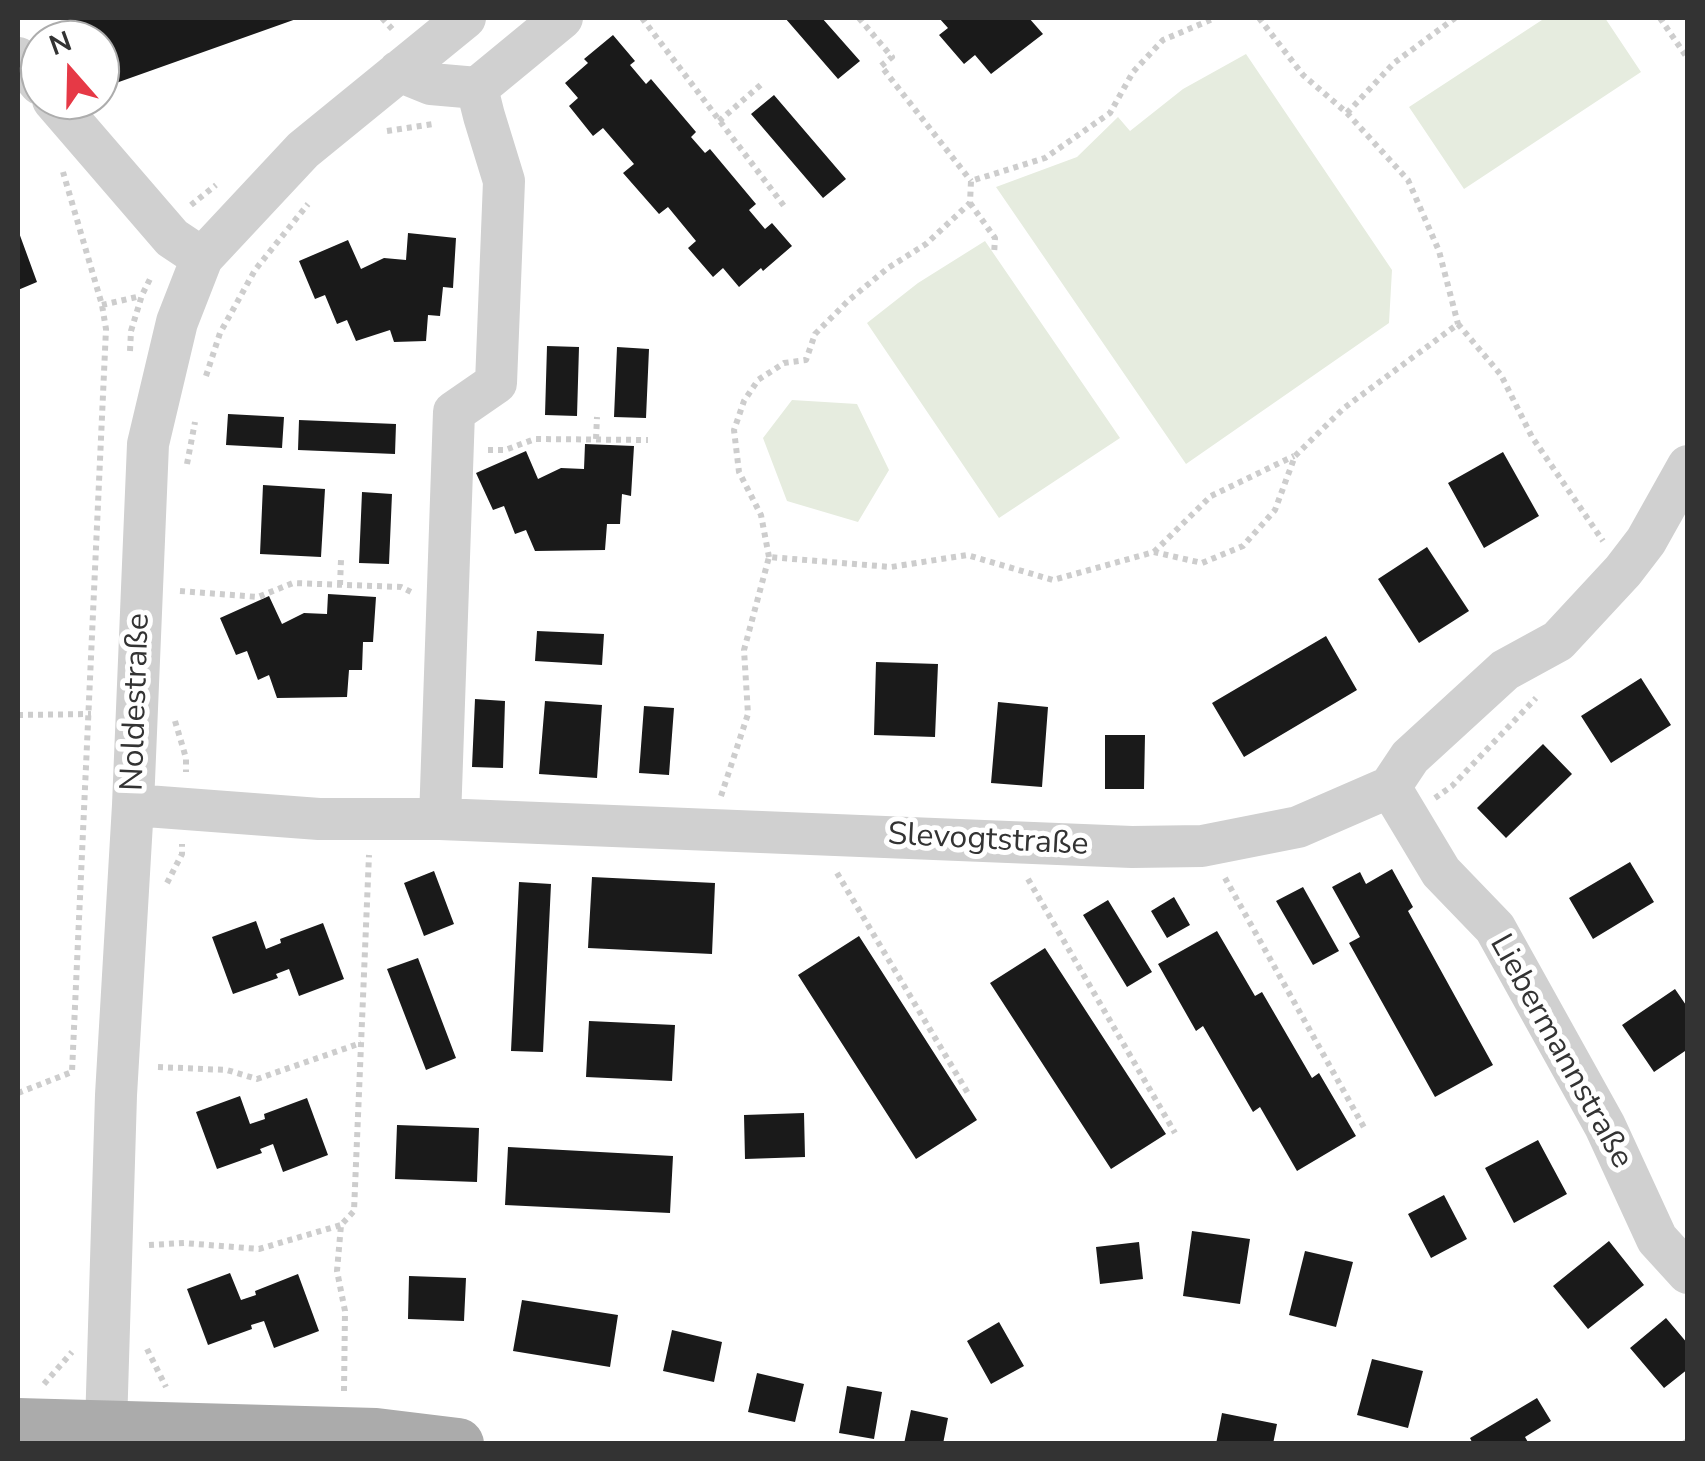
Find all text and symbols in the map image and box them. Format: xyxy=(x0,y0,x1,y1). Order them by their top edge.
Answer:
north arrow xyxy=(20,20,120,120)
text: N xyxy=(44,22,77,65)
street label: Noldestraße xyxy=(115,612,159,792)
street label: Slevogtstraße xyxy=(887,817,1089,865)
street label: Liebermannstraße xyxy=(1480,929,1640,1175)

